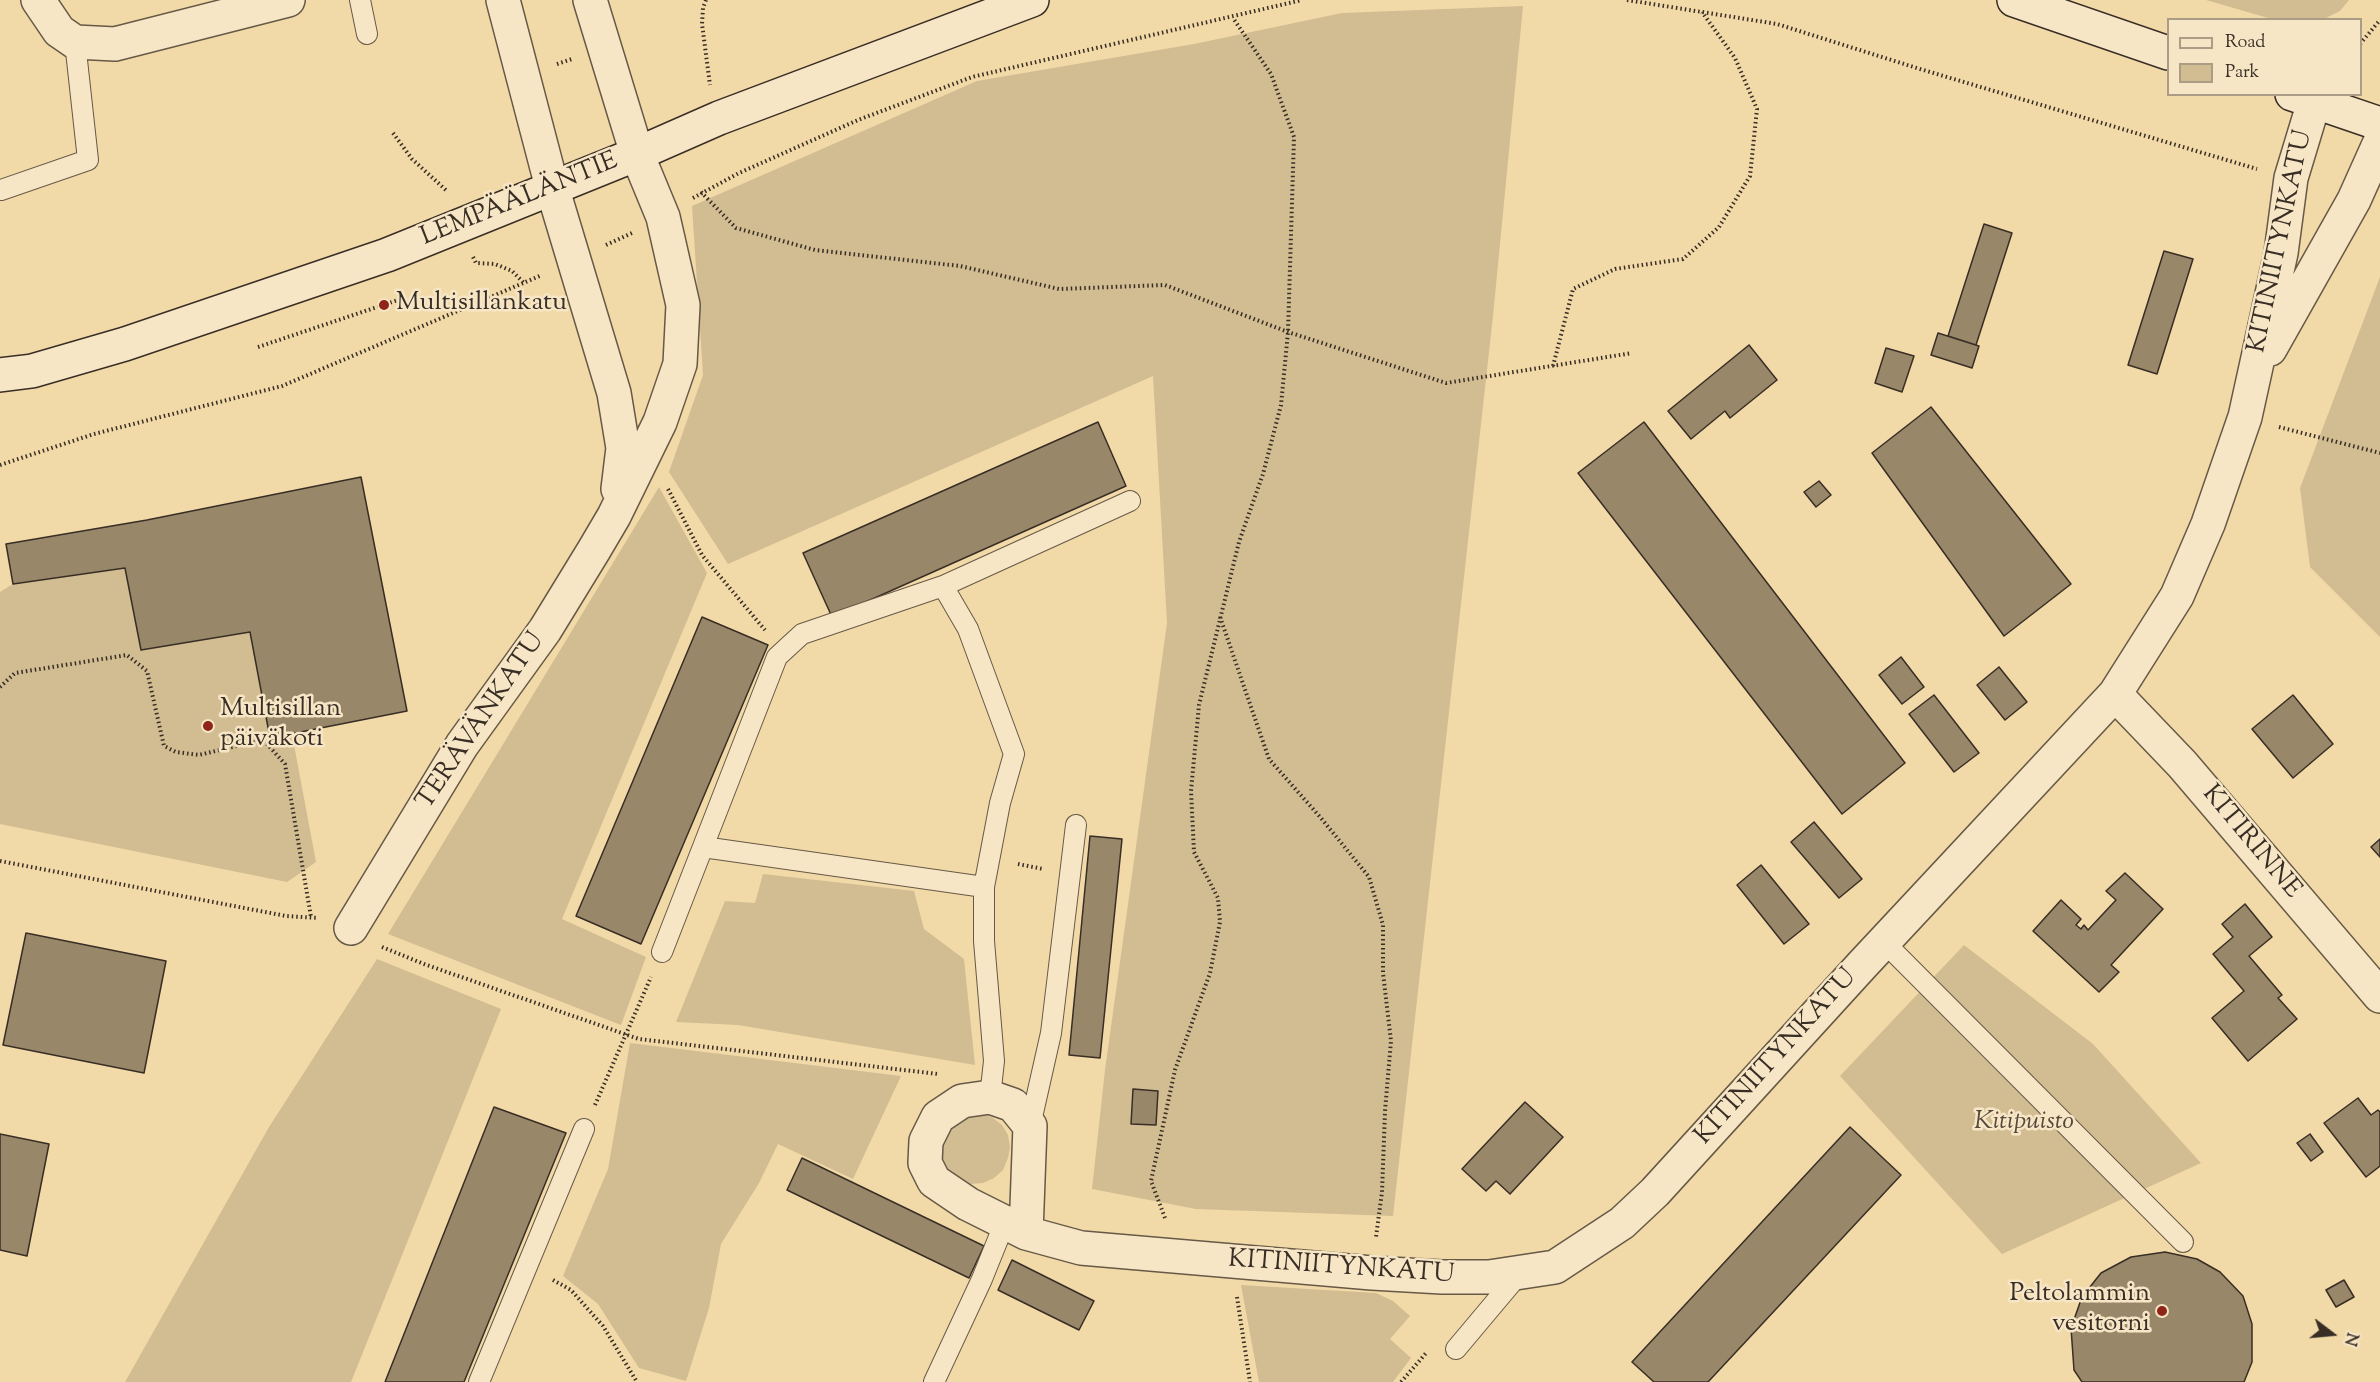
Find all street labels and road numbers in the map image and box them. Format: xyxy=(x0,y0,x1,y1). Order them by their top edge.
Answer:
street label: KITINIITYNKATU xyxy=(2243,128,2321,356)
street label: LEMPÄÄLÄNTIE xyxy=(417,147,623,255)
street label: TERÄVÄNKATU xyxy=(411,628,553,816)
street label: KITIRINNE xyxy=(2194,780,2306,906)
street label: KITINIITYNKATU xyxy=(1690,963,1864,1153)
street label: KITINIITYNKATU xyxy=(1227,1246,1455,1292)

